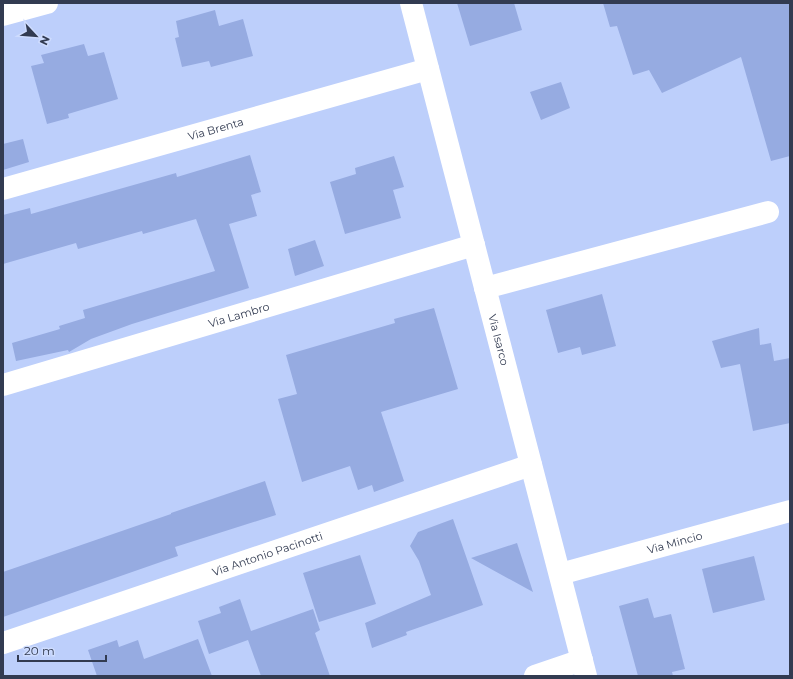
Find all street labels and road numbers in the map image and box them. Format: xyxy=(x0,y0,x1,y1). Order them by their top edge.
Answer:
street label: Via Brenta xyxy=(186,114,245,143)
street label: Via Lambro xyxy=(207,299,271,331)
street label: Via Isarco xyxy=(485,313,512,367)
street label: Via Mincio xyxy=(646,528,704,557)
street label: Via Antonio Pacinotti xyxy=(210,529,325,579)

